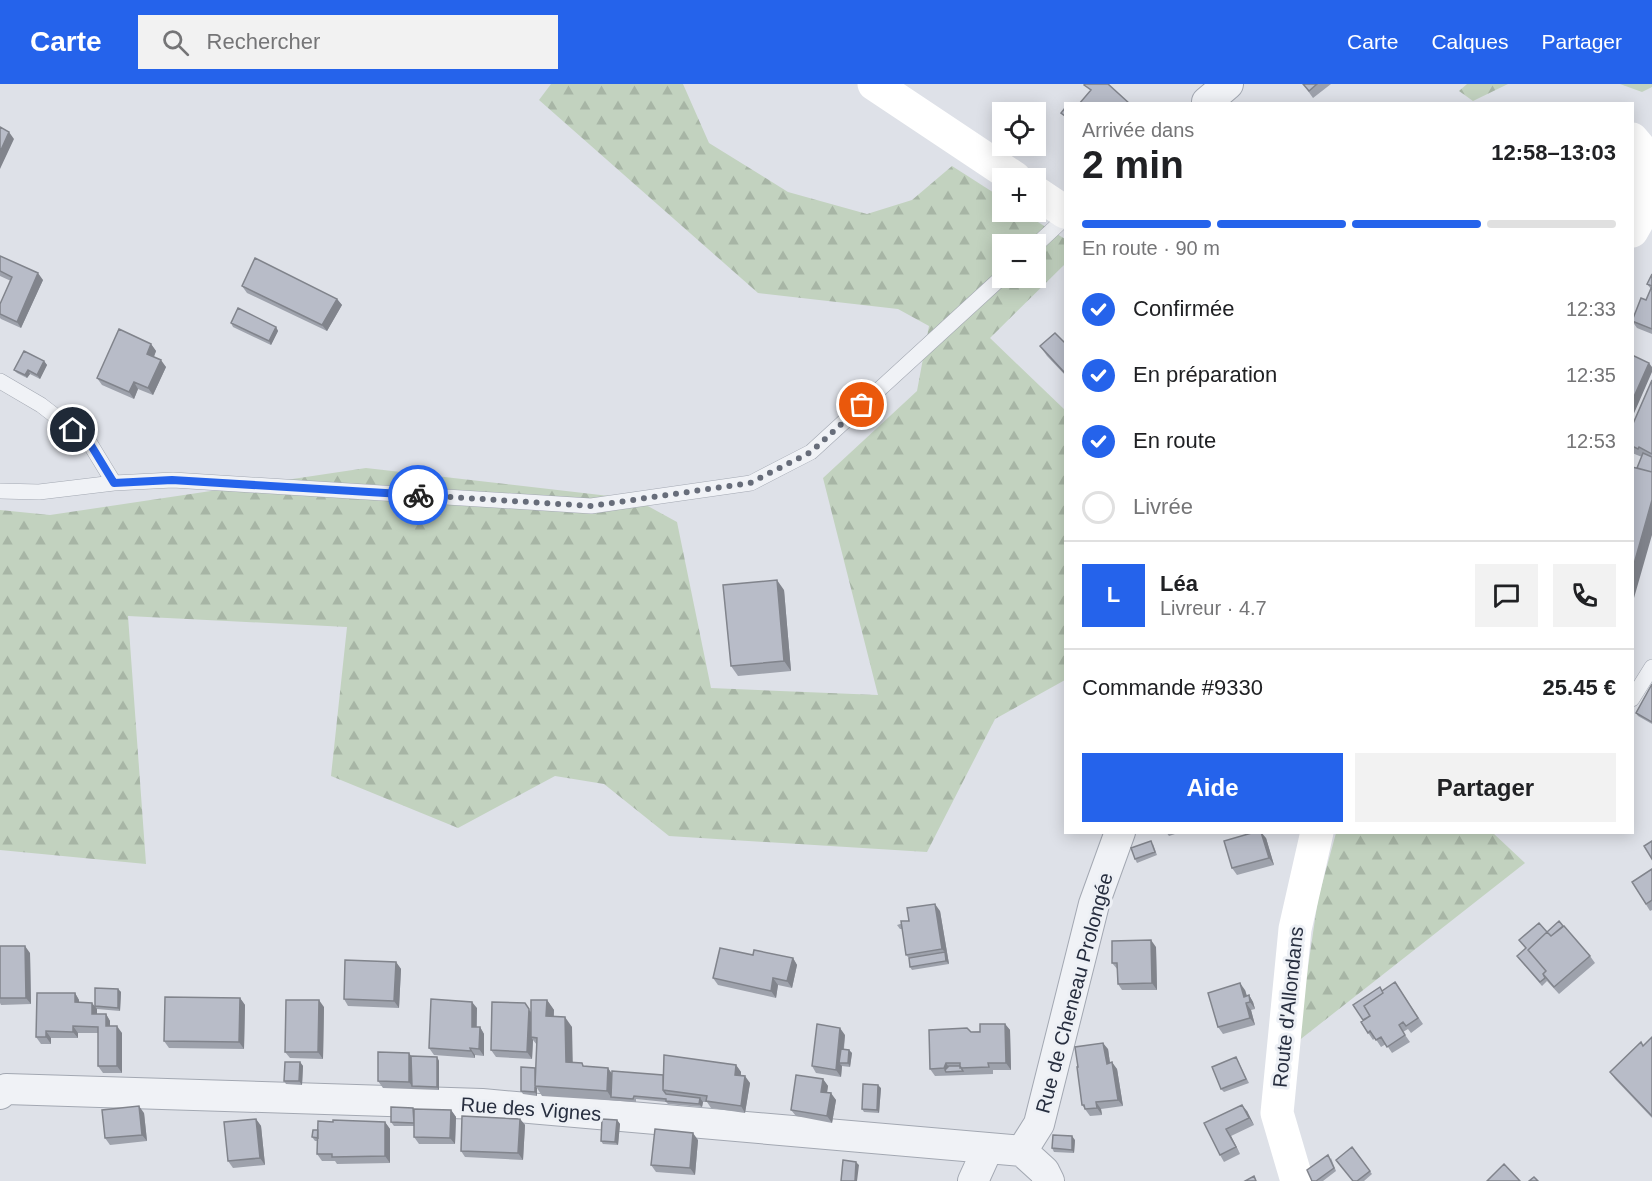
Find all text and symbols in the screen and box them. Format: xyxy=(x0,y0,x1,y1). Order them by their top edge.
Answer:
search box xyxy=(138,15,558,69)
text: Carte xyxy=(30,26,102,57)
icon: search xyxy=(159,26,192,59)
text: Rechercher xyxy=(207,29,320,54)
text: Carte xyxy=(1347,30,1398,53)
text: Calques xyxy=(1431,30,1508,53)
text: Partager xyxy=(1541,30,1622,53)
map controls xyxy=(992,102,1046,288)
button: locate xyxy=(992,102,1046,156)
text: Arrivée dans xyxy=(1082,119,1194,141)
text: 12:58–13:03 xyxy=(1491,140,1616,165)
text: 2 min xyxy=(1082,143,1184,186)
button: + xyxy=(992,168,1046,222)
button: − xyxy=(992,234,1046,288)
text: En route · 90 m xyxy=(1082,237,1220,259)
icon: check xyxy=(1082,293,1115,326)
text: Confirmée xyxy=(1133,296,1234,321)
text: 12:33 xyxy=(1566,298,1616,320)
icon: check xyxy=(1082,359,1115,392)
text: En préparation xyxy=(1133,362,1277,387)
text: 12:35 xyxy=(1566,364,1616,386)
pin xyxy=(836,379,887,430)
icon: bag xyxy=(845,388,878,421)
pin xyxy=(47,404,98,455)
icon: home xyxy=(56,413,89,446)
icon: check xyxy=(1082,425,1115,458)
text: En route xyxy=(1133,428,1216,453)
text: 12:53 xyxy=(1566,430,1616,452)
courier xyxy=(388,465,448,525)
icon: bike xyxy=(402,479,435,512)
text: Livrée xyxy=(1133,494,1193,519)
button: chat xyxy=(1475,564,1538,627)
button: phone xyxy=(1553,564,1616,627)
text: Léa xyxy=(1160,571,1198,596)
text: L xyxy=(1107,582,1120,607)
text: Livreur · 4.7 xyxy=(1160,597,1267,619)
text: Commande #9330 xyxy=(1082,675,1263,700)
text: 25.45 € xyxy=(1543,675,1616,700)
button: Aide xyxy=(1082,753,1343,822)
button: Partager xyxy=(1355,753,1616,822)
street label: Rue de Cheneau Prolongée xyxy=(1031,870,1117,1116)
street label: Route d'Allondans xyxy=(1269,925,1307,1089)
street label: Rue des Vignes xyxy=(460,1093,602,1125)

